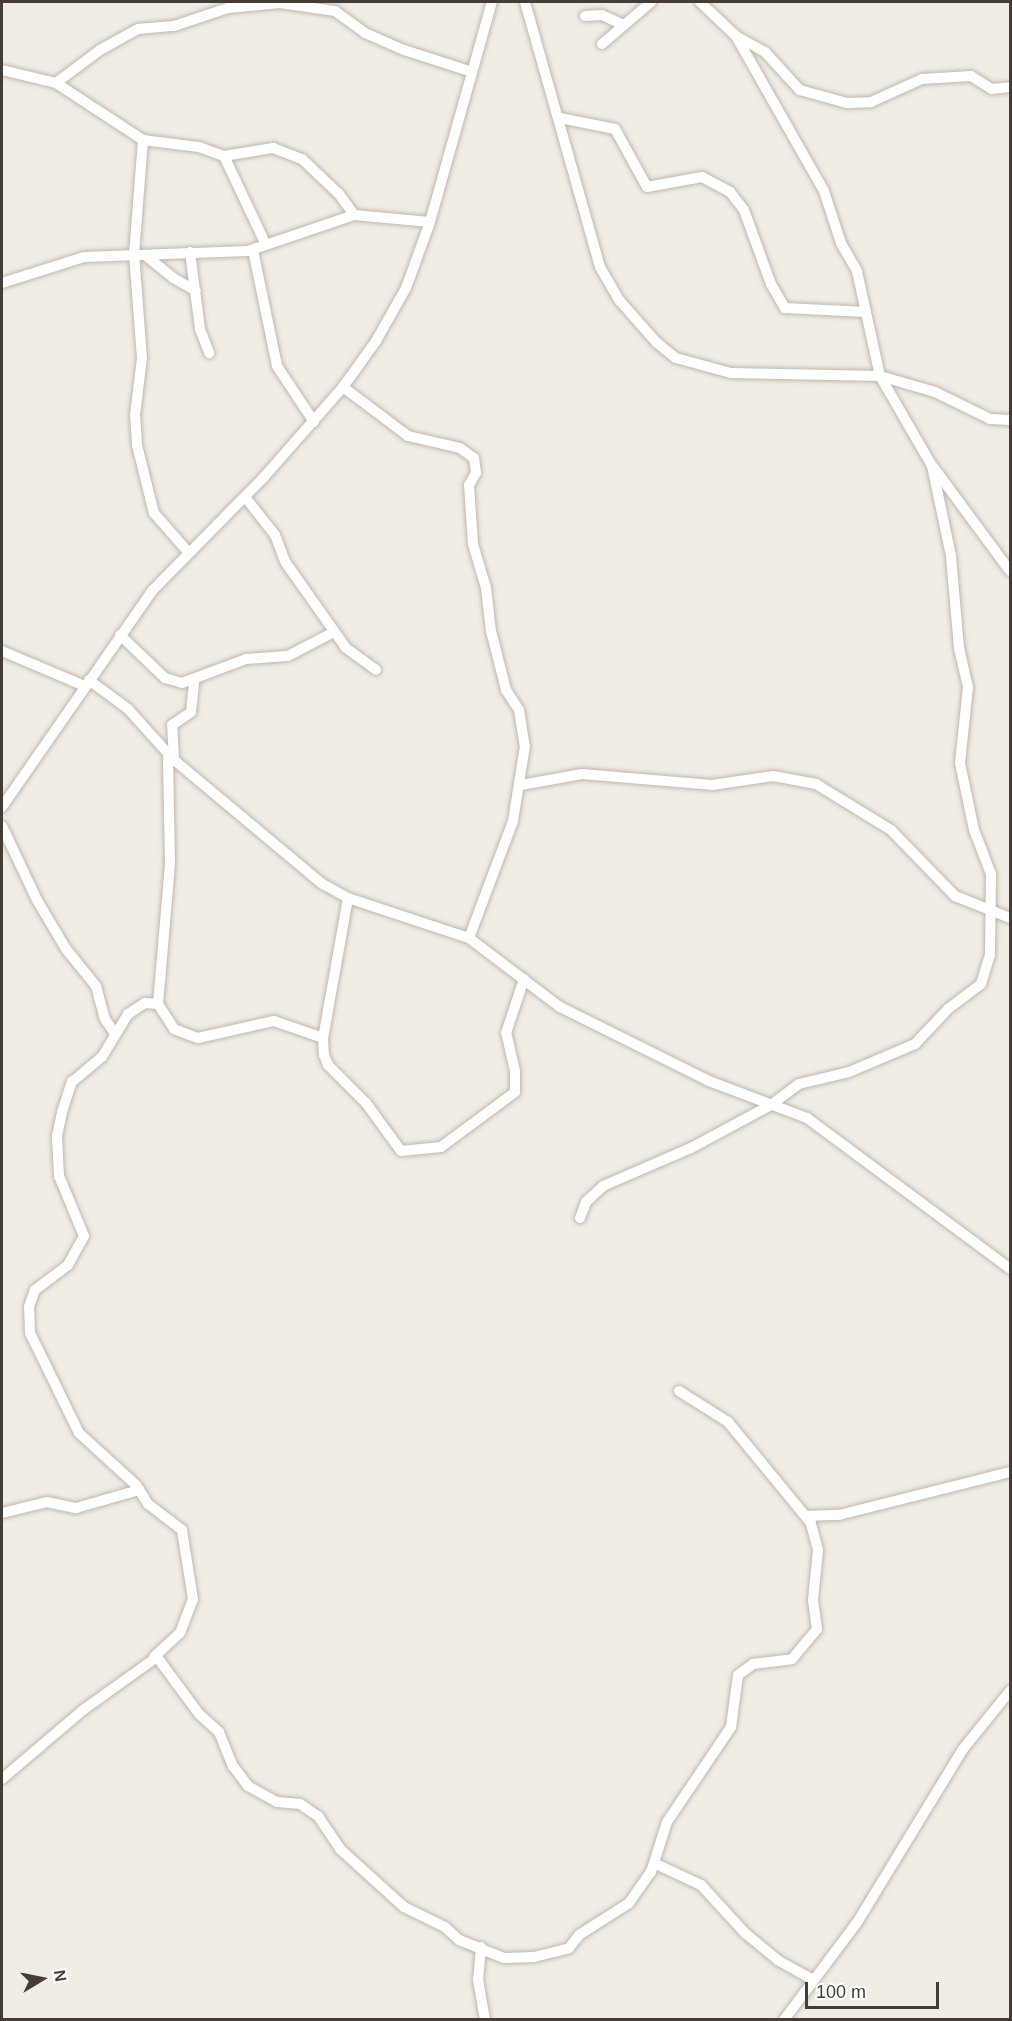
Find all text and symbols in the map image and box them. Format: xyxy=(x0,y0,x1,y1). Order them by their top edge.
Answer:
north arrow xyxy=(12,1949,72,2009)
text: N xyxy=(51,1969,70,1983)
scale bar xyxy=(808,1970,942,2008)
text: 100 m xyxy=(816,1982,866,2002)

